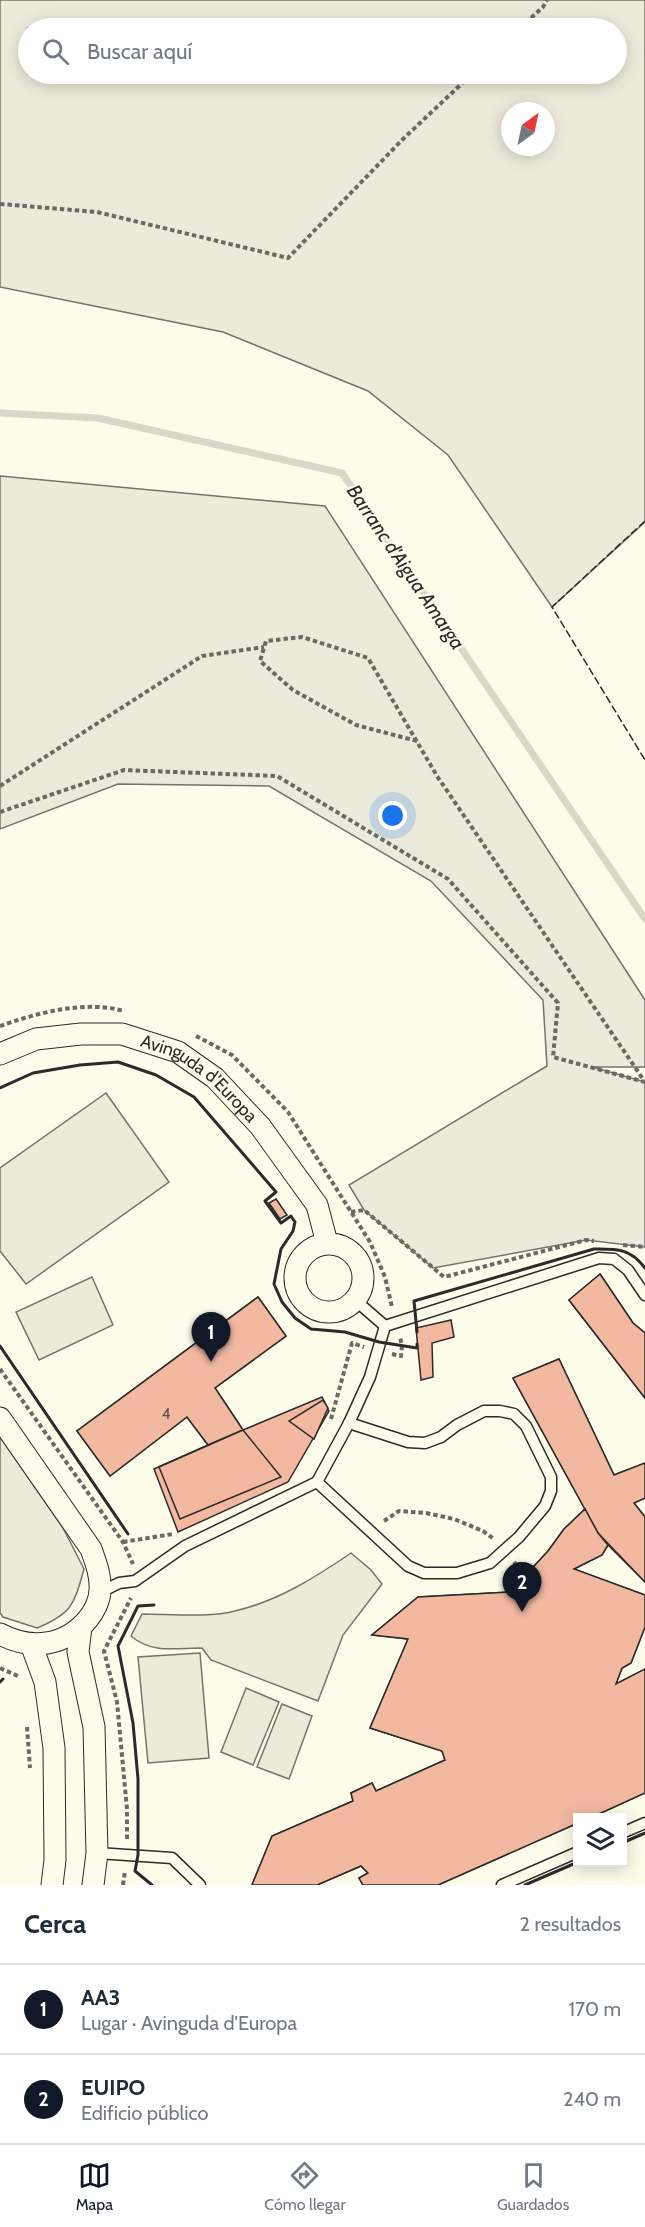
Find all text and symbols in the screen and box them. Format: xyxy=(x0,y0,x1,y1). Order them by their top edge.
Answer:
search box xyxy=(18,18,627,84)
icon: search xyxy=(39,35,72,68)
text: Buscar aquí xyxy=(87,38,192,65)
north arrow xyxy=(501,102,555,156)
water label: Barranc d'Aigua Amarga xyxy=(342,480,470,654)
your location xyxy=(378,801,407,830)
street label: Avinguda d'Europa xyxy=(138,1030,262,1127)
pin: 1 xyxy=(192,1312,230,1362)
house number: 4 xyxy=(162,1405,171,1423)
pin: 2 xyxy=(502,1562,542,1612)
map controls xyxy=(573,1813,627,1867)
button: layers xyxy=(573,1813,627,1867)
text: Cerca xyxy=(24,1908,86,1940)
text: 2 resultados xyxy=(520,1912,621,1936)
text: AA3 xyxy=(81,1984,120,2011)
text: 1 xyxy=(40,1997,47,2021)
text: 170 m xyxy=(569,1997,621,2021)
text: Lugar · Avinguda d'Europa xyxy=(81,2011,297,2035)
text: EUIPO xyxy=(81,2074,145,2101)
text: 2 xyxy=(38,2087,49,2111)
text: 240 m xyxy=(563,2087,621,2111)
text: Edificio público xyxy=(81,2101,208,2125)
tab: Mapa xyxy=(76,2159,113,2214)
tab: Cómo llegar xyxy=(264,2159,345,2214)
tab: Guardados xyxy=(497,2159,569,2214)

